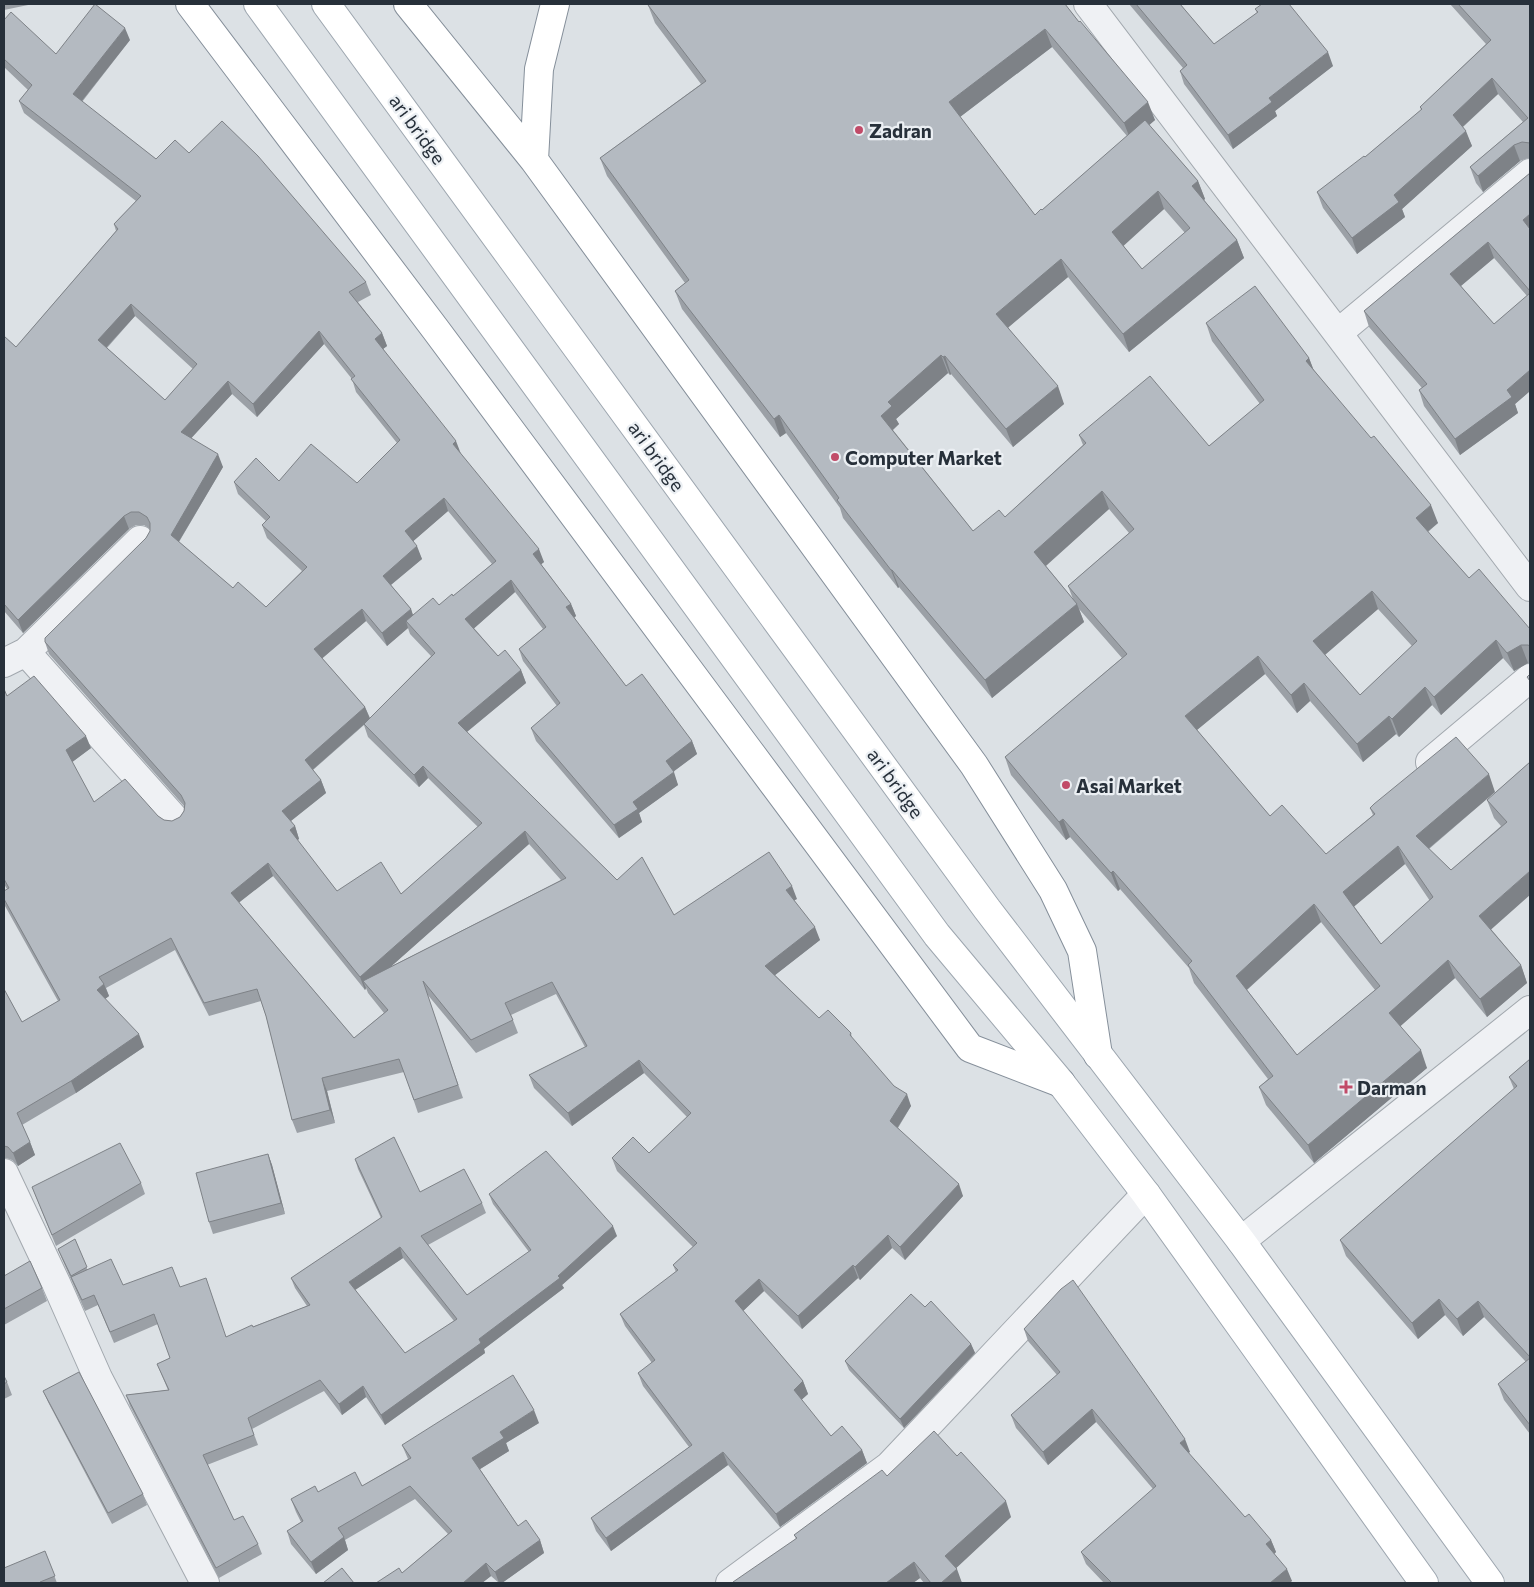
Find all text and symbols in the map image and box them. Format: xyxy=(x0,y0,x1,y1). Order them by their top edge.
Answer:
street label: ari bridge xyxy=(385,90,451,168)
place label: Zadran xyxy=(869,119,932,142)
marker: Zadran xyxy=(853,124,865,136)
street label: ari bridge xyxy=(624,417,690,495)
place label: Computer Market xyxy=(845,446,1002,469)
marker: Computer Market xyxy=(829,451,841,463)
street label: ari bridge xyxy=(863,744,929,822)
place label: Asai Market xyxy=(1076,774,1182,797)
marker: Asai Market xyxy=(1060,779,1072,791)
place label: Darman xyxy=(1357,1076,1426,1099)
marker: Darman xyxy=(1339,1080,1353,1094)

